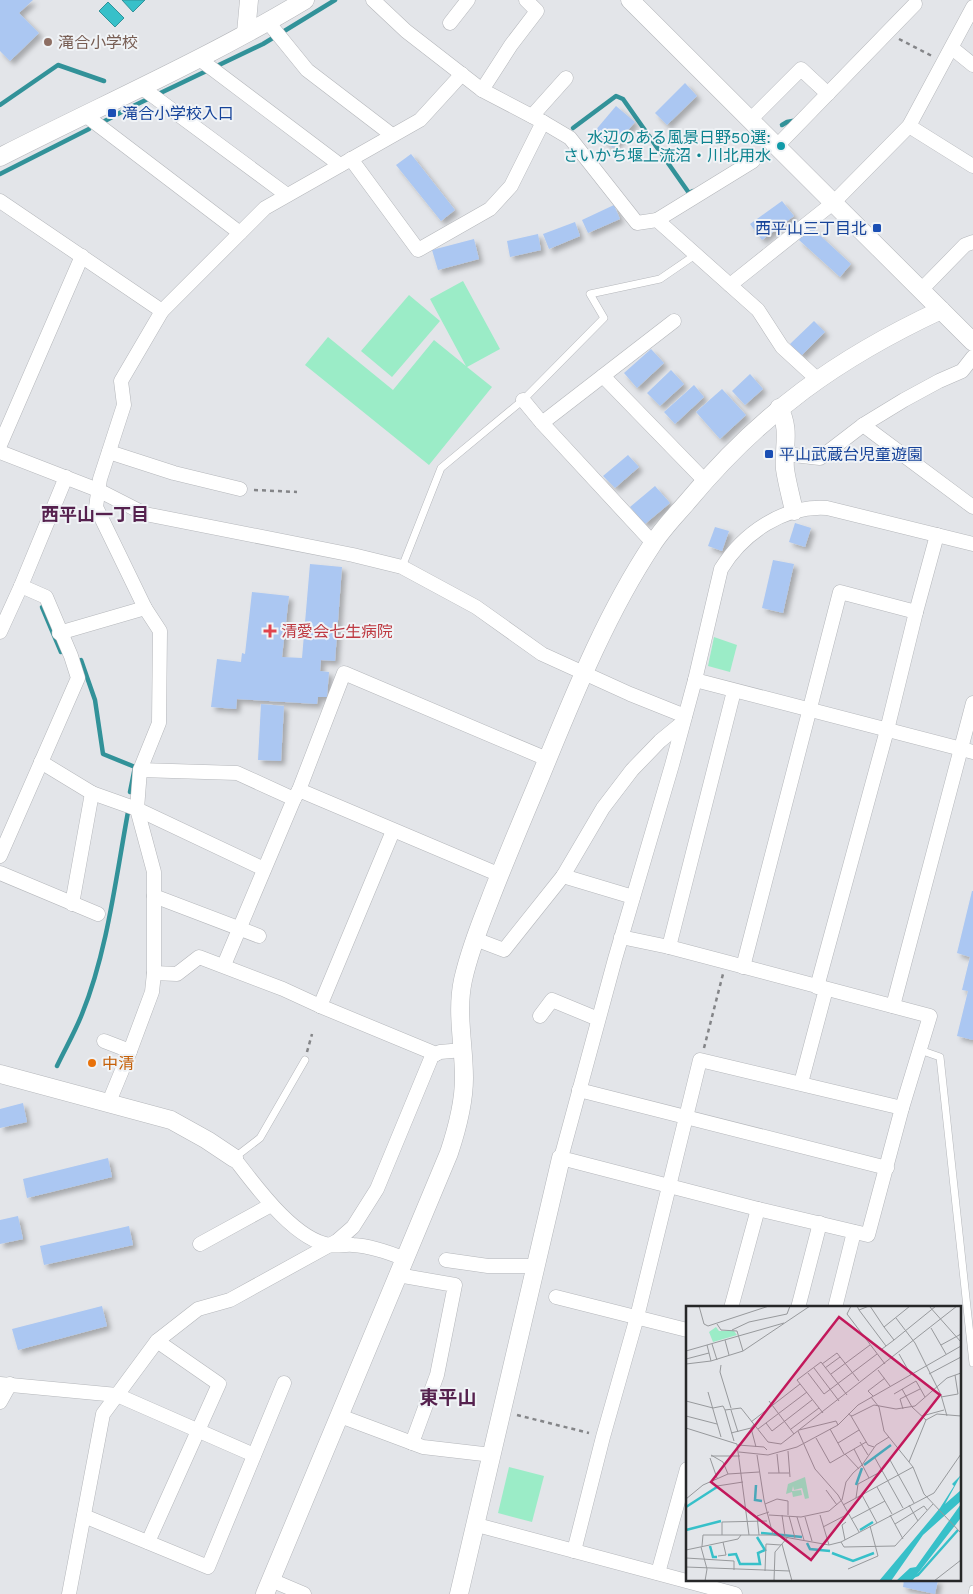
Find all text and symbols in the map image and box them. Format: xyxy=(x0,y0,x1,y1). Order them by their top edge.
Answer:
place label: 滝合小学校 xyxy=(58,33,138,52)
marker: 滝合小学校 xyxy=(42,36,54,48)
place label: 滝合小学校入口 xyxy=(122,104,234,123)
marker: 滝合小学校入口 xyxy=(106,107,118,119)
place label: 水辺のある風景日野50選: さいかち堰上流沼・川北用水 xyxy=(563,128,771,165)
marker: 水辺のある風景日野50選: さいかち堰上流沼・川北用水 xyxy=(775,140,787,152)
place label: 西平山三丁目北 xyxy=(755,219,867,238)
marker: 西平山三丁目北 xyxy=(871,222,883,234)
place label: 平山武蔵台児童遊園 xyxy=(779,445,923,464)
marker: 平山武蔵台児童遊園 xyxy=(763,448,775,460)
district label: 西平山一丁目 xyxy=(41,504,149,525)
place label: 清愛会七生病院 xyxy=(281,622,393,641)
marker: 清愛会七生病院 xyxy=(263,624,277,638)
place label: 中清 xyxy=(102,1054,134,1073)
marker: 中清 xyxy=(86,1057,98,1069)
inset map xyxy=(686,1306,960,1582)
district label: 東平山 xyxy=(419,1386,477,1409)

